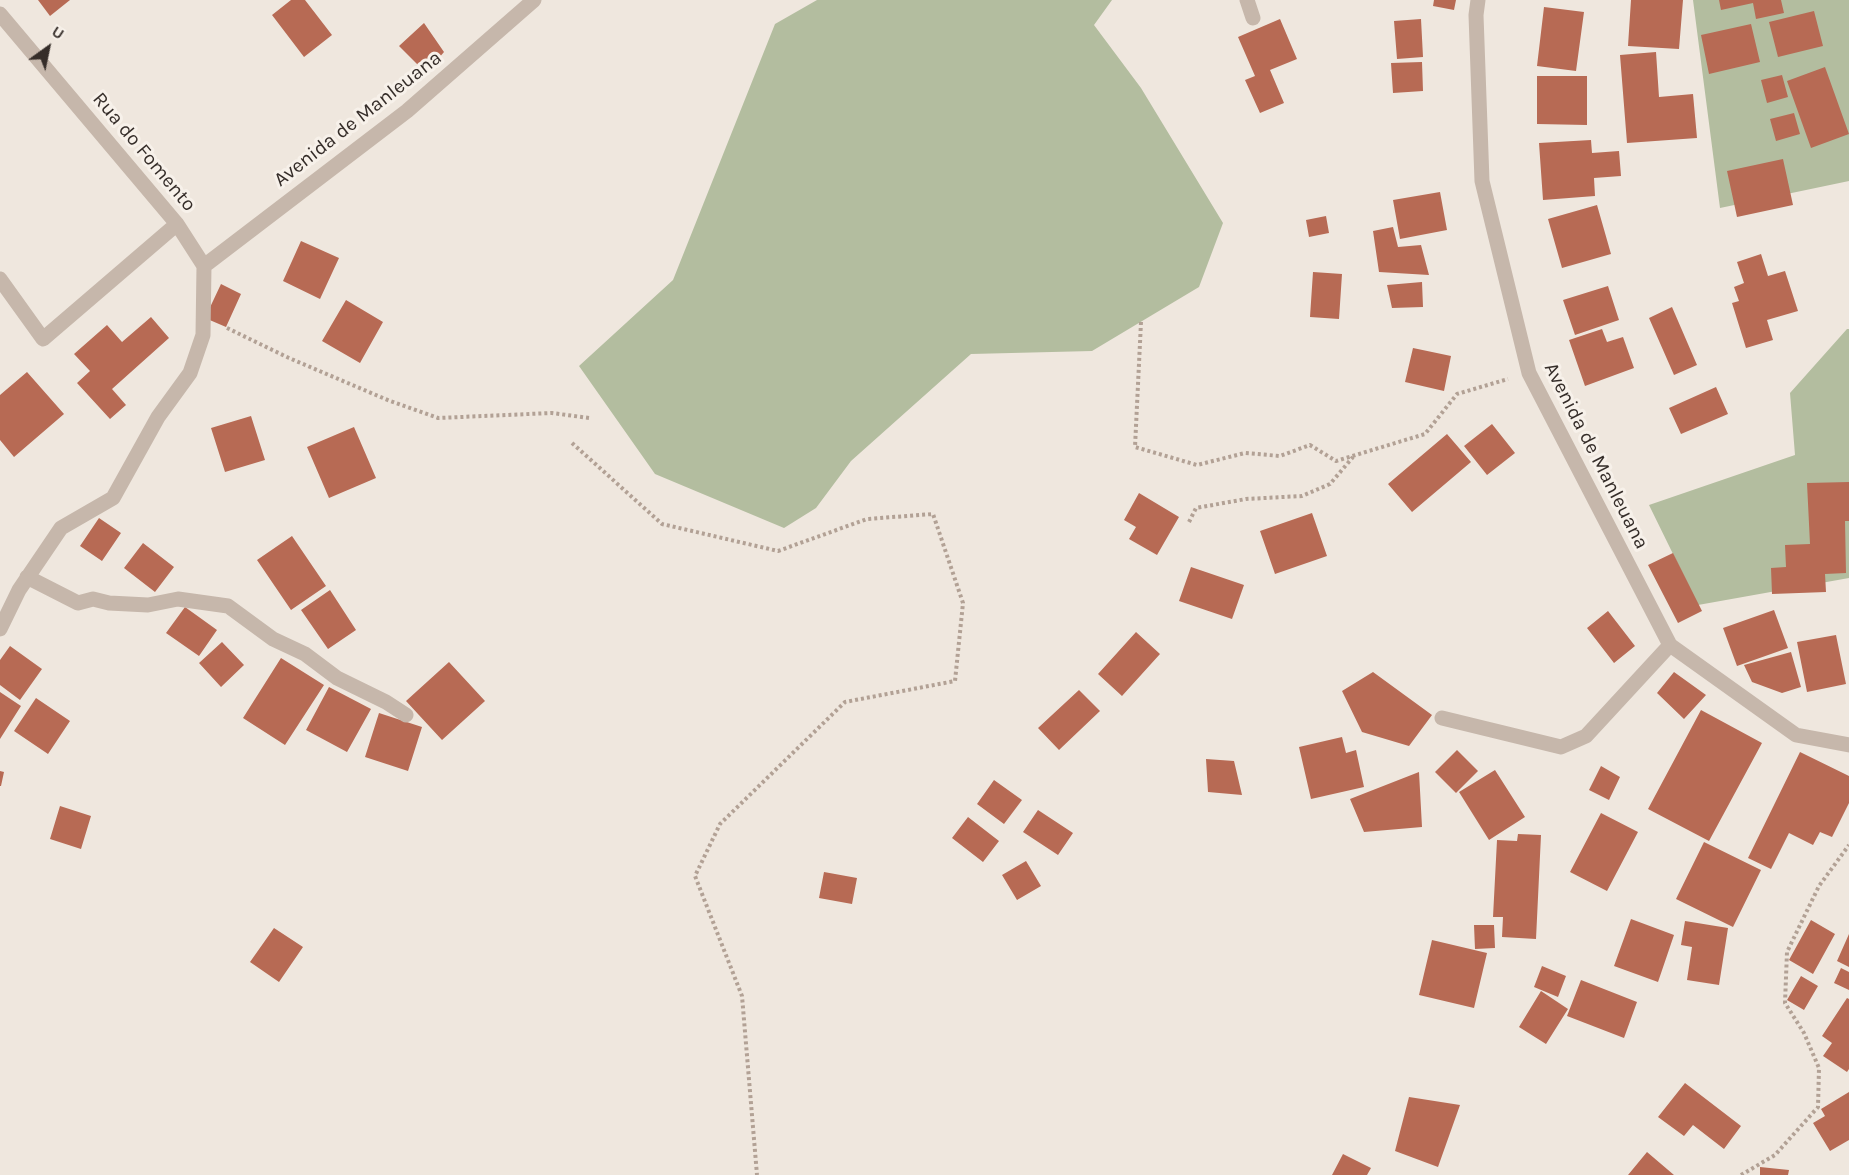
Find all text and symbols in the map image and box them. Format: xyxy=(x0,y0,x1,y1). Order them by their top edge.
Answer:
north arrow xyxy=(18,18,78,78)
text: U xyxy=(48,22,68,43)
street label: Avenida de Manleuana xyxy=(269,46,447,192)
street label: Rua do Fomento xyxy=(87,88,201,216)
street label: Avenida de Manleuana xyxy=(1539,359,1653,553)

